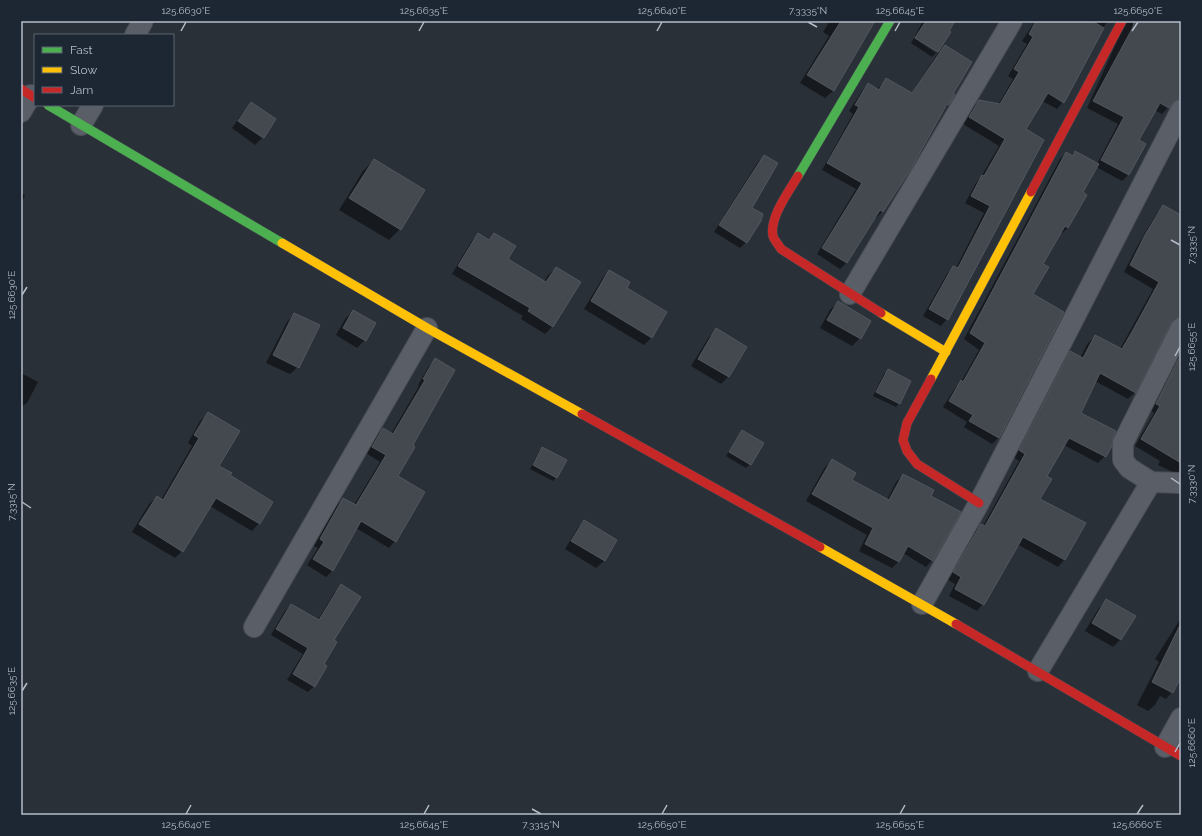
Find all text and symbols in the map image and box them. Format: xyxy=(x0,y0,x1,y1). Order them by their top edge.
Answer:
text: 125.6630°E xyxy=(162,5,210,16)
text: 125.6635°E xyxy=(400,5,448,16)
text: 125.6640°E xyxy=(637,5,687,16)
text: 7.3335°N xyxy=(789,5,827,16)
text: 125.6645°E xyxy=(876,5,924,16)
text: 125.6650°E xyxy=(1113,5,1163,16)
legend xyxy=(34,34,174,106)
text: Fast xyxy=(70,43,93,57)
text: Slow xyxy=(70,63,97,77)
text: Jam xyxy=(70,83,93,97)
text: 7.3335°N xyxy=(1186,226,1197,264)
text: 125.6630°E xyxy=(6,271,17,319)
text: 125.6655°E xyxy=(1186,323,1197,371)
text: 7.3330°N xyxy=(1186,465,1197,503)
text: 7.3315°N xyxy=(6,483,17,521)
text: 125.6635°E xyxy=(6,667,17,715)
text: 125.6660°E xyxy=(1186,718,1197,768)
text: 125.6640°E xyxy=(161,819,211,830)
text: 125.6645°E xyxy=(400,819,448,830)
text: 7.3315°N xyxy=(522,819,560,830)
text: 125.6650°E xyxy=(637,819,687,830)
text: 125.6655°E xyxy=(876,819,924,830)
text: 125.6660°E xyxy=(1112,819,1162,830)

